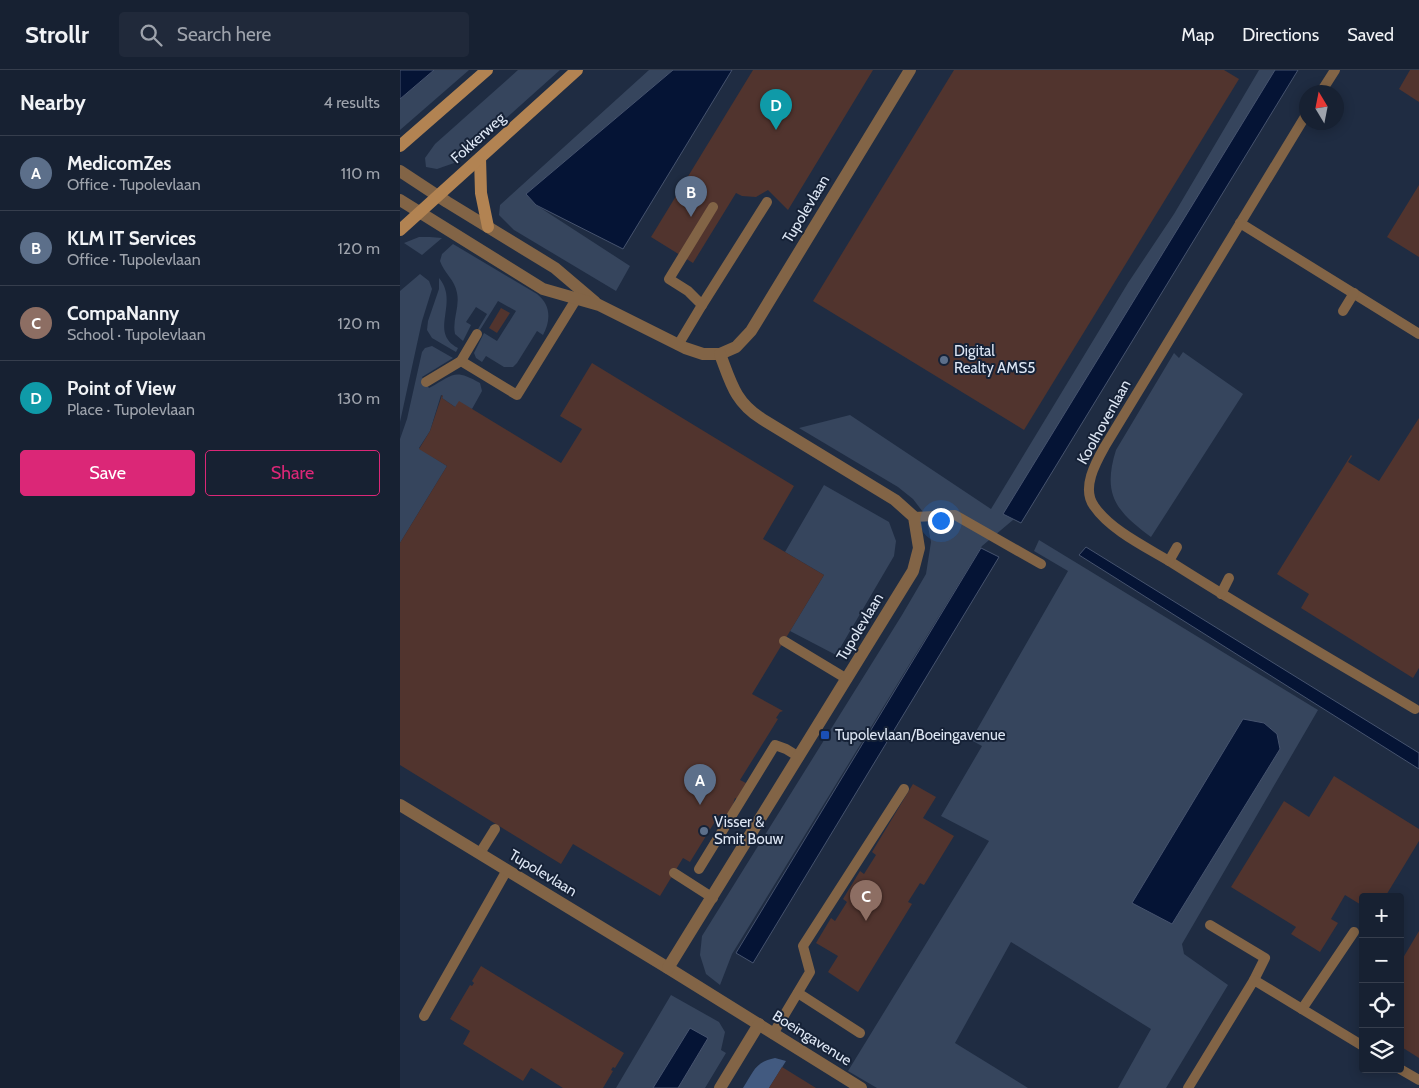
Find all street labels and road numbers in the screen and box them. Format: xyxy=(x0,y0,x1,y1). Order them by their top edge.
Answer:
street label: Fokkerweg xyxy=(447,109,509,167)
street label: Tupolevlaan xyxy=(779,172,833,246)
street label: Koolhovenlaan xyxy=(1073,377,1135,467)
street label: Tupolevlaan xyxy=(833,590,887,664)
street label: Tupolevlaan xyxy=(506,846,580,900)
street label: Boeingavenue xyxy=(769,1007,855,1070)

